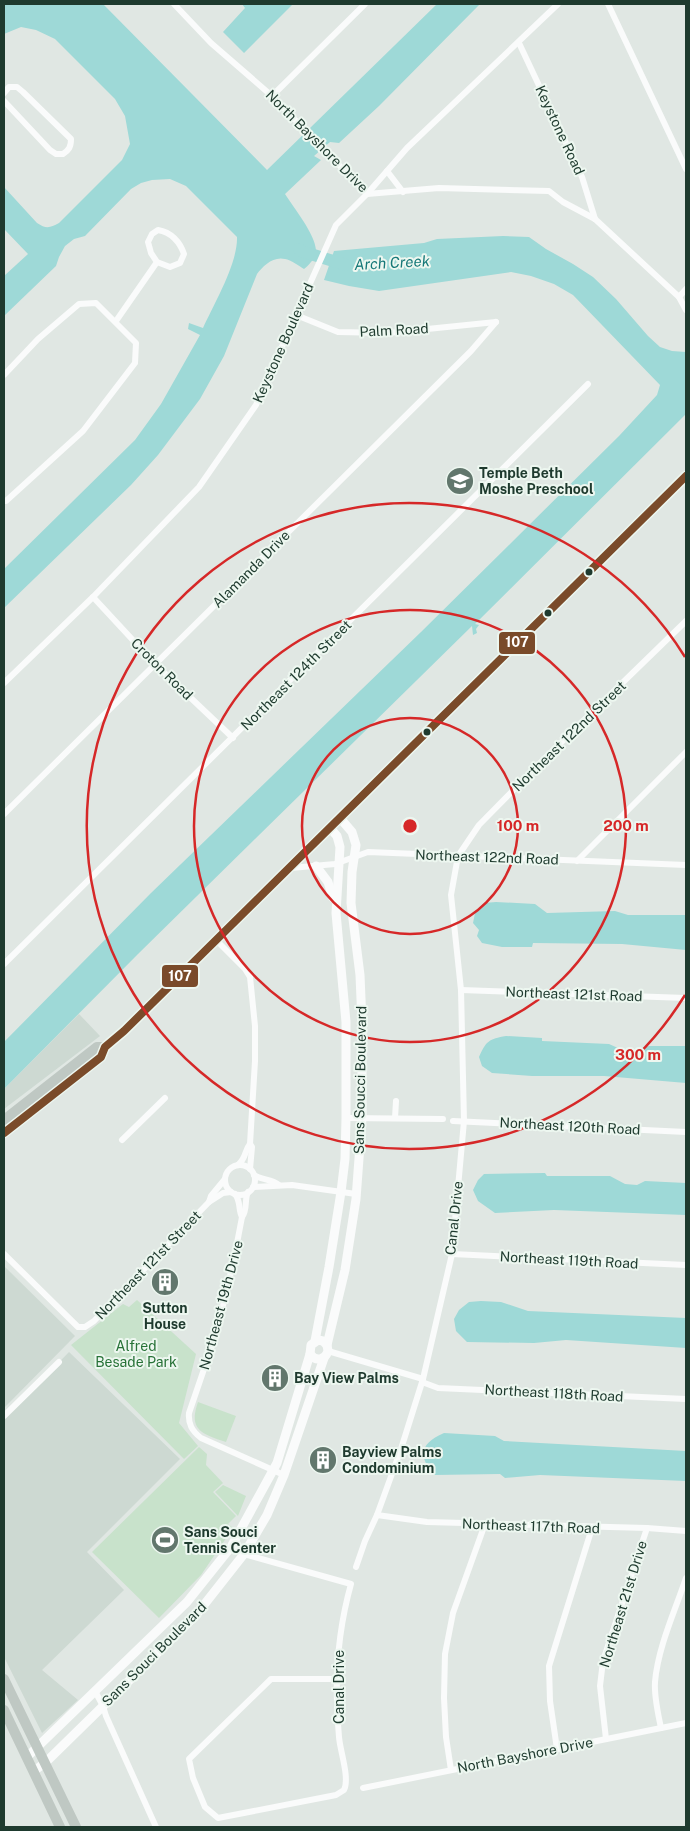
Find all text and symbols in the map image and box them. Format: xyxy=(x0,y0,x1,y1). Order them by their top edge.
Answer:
street label: Keystone Road xyxy=(532,83,588,177)
street label: North Bayshore Drive xyxy=(263,87,371,195)
water label: Arch Creek xyxy=(354,252,431,273)
street label: Keystone Boulevard xyxy=(249,281,317,405)
street label: Palm Road xyxy=(359,320,429,340)
place label: Temple Beth Moshe Preschool xyxy=(479,465,594,497)
school or university icon: Temple Beth Moshe Preschool xyxy=(445,466,475,496)
street label: Alamanda Drive xyxy=(209,527,293,611)
unlabelled marker xyxy=(584,567,594,577)
unlabelled marker xyxy=(543,608,553,618)
street label: Northeast 124th Street xyxy=(238,617,354,733)
line badge: 107 xyxy=(498,631,536,655)
text: 107 xyxy=(505,634,529,650)
street label: Croton Road xyxy=(128,635,196,703)
street label: Northeast 122nd Street xyxy=(509,678,629,794)
unlabelled marker xyxy=(422,727,432,737)
centre of rings xyxy=(401,817,419,835)
text: 100 m xyxy=(497,817,539,834)
text: 200 m xyxy=(603,817,649,834)
street label: Northeast 122nd Road xyxy=(415,846,559,868)
line badge: 107 xyxy=(161,964,199,988)
text: 107 xyxy=(168,968,192,984)
street label: Northeast 121st Road xyxy=(505,984,643,1004)
street label: Sans Soucci Boulevard xyxy=(351,1006,369,1154)
text: 300 m xyxy=(615,1046,661,1063)
street label: Northeast 120th Road xyxy=(499,1114,641,1138)
street label: Canal Drive xyxy=(442,1180,466,1256)
street label: Northeast 121st Street xyxy=(92,1207,204,1323)
street label: Northeast 19th Drive xyxy=(196,1238,246,1371)
street label: Northeast 119th Road xyxy=(499,1248,639,1272)
building icon: Sutton House xyxy=(150,1267,180,1297)
place label: Sutton House xyxy=(142,1300,188,1332)
park label: Alfred Besade Park xyxy=(95,1338,177,1370)
building icon: Bay View Palms xyxy=(260,1363,290,1393)
place label: Bay View Palms xyxy=(294,1370,399,1386)
street label: Northeast 118th Road xyxy=(484,1381,624,1405)
place label: Bayview Palms Condominium xyxy=(342,1444,442,1476)
building icon: Bayview Palms Condominium xyxy=(308,1445,338,1475)
street label: Northeast 117th Road xyxy=(462,1516,600,1536)
place label: Sans Souci Tennis Center xyxy=(184,1524,276,1556)
sports icon: Sans Souci Tennis Center xyxy=(150,1525,180,1555)
street label: Northeast 21st Drive xyxy=(596,1539,650,1669)
street label: Sans Souci Boulevard xyxy=(99,1599,209,1709)
street label: Canal Drive xyxy=(331,1650,347,1724)
street label: North Bayshore Drive xyxy=(456,1734,594,1776)

